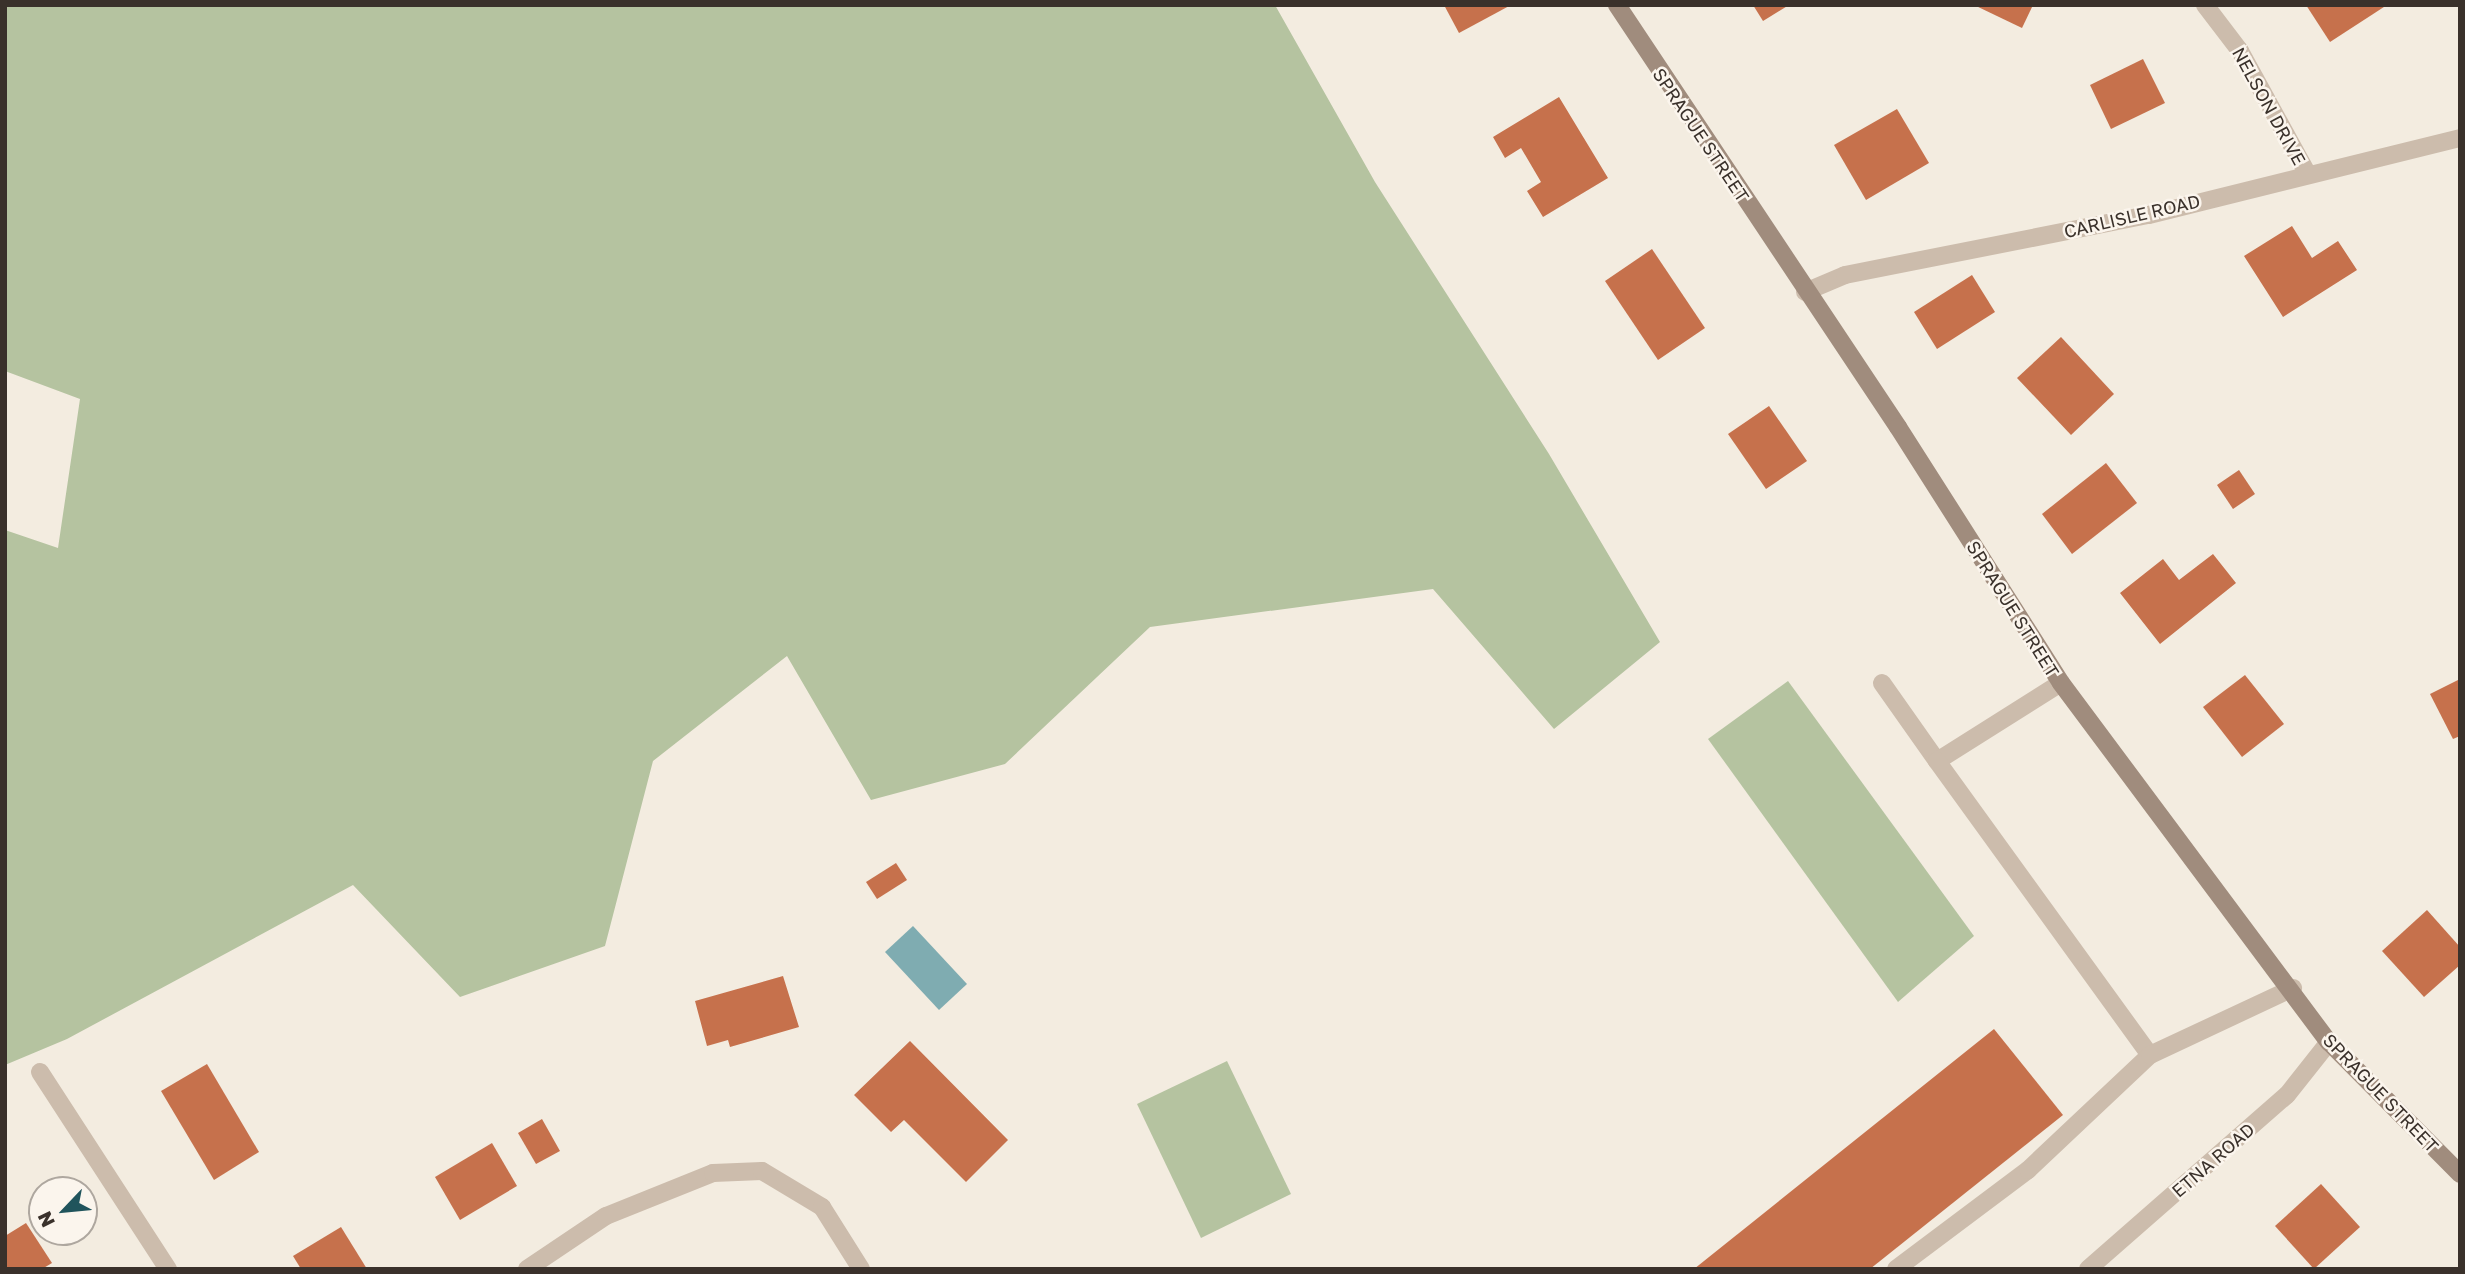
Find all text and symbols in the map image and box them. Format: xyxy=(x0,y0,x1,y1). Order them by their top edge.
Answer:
street label: NELSON DRIVE xyxy=(2228,43,2310,169)
street label: SPRAGUE STREET xyxy=(1648,64,1754,206)
street label: CARLISLE ROAD xyxy=(2062,190,2202,242)
street label: SPRAGUE STREET xyxy=(1962,537,2064,681)
street label: SPRAGUE STREET xyxy=(2319,1029,2443,1157)
street label: ETNA ROAD xyxy=(2167,1118,2259,1202)
north arrow xyxy=(28,1176,98,1246)
text: N xyxy=(32,1208,59,1231)

